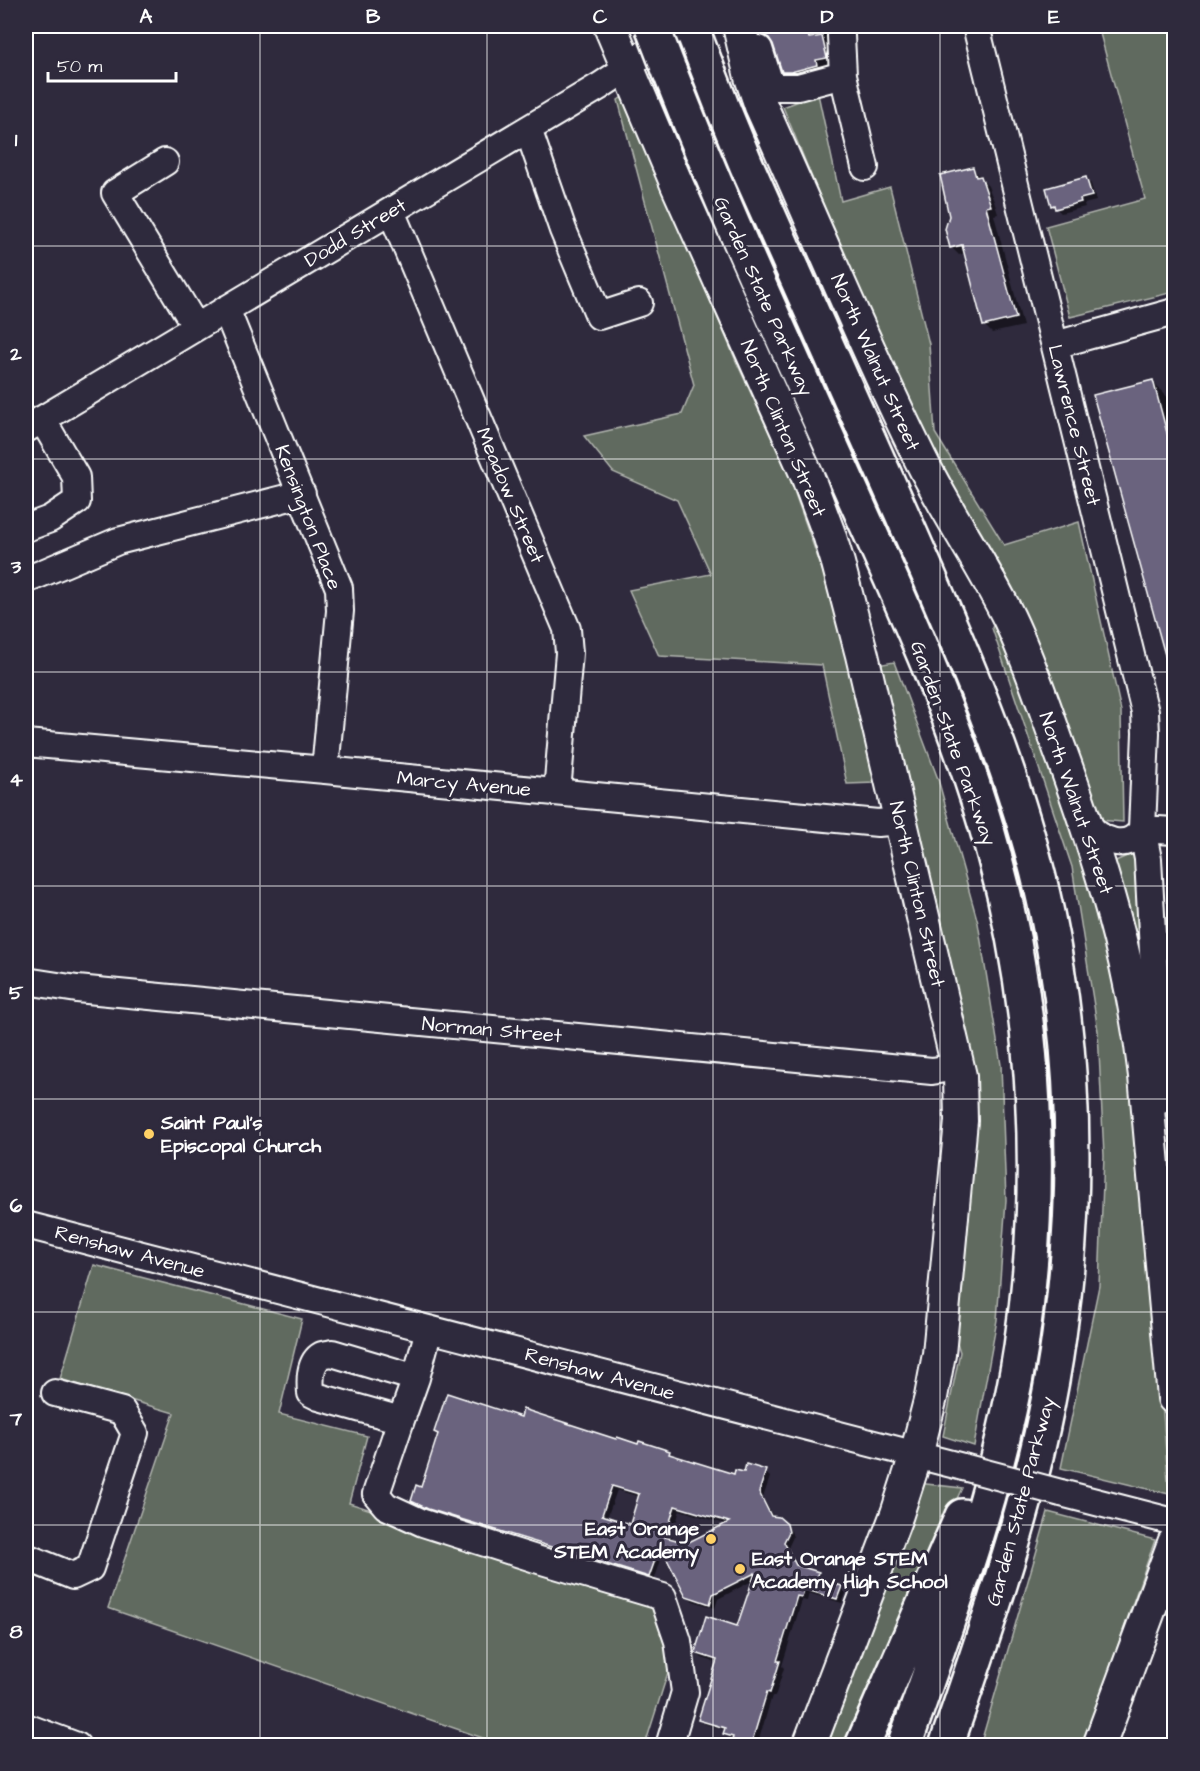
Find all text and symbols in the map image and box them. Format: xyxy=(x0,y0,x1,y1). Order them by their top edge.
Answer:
text: A xyxy=(140,3,153,31)
text: B xyxy=(366,3,381,31)
text: C xyxy=(593,3,608,31)
text: D xyxy=(821,3,834,31)
text: E xyxy=(1048,3,1060,31)
scale bar xyxy=(48,45,176,83)
text: 50 m xyxy=(57,54,102,79)
text: 1 xyxy=(15,126,18,154)
street label: Dodd Street xyxy=(299,191,412,274)
street label: Garden State Parkway xyxy=(706,192,820,401)
street label: North Walnut Street xyxy=(823,270,927,455)
street label: North Clinton Street xyxy=(733,335,833,521)
text: 2 xyxy=(9,340,22,368)
street label: Lawrence Street xyxy=(1040,342,1108,509)
street label: Meadow Street xyxy=(469,423,551,568)
street label: Kensington Place xyxy=(267,441,349,594)
text: 3 xyxy=(10,553,22,581)
street label: Garden State Parkway xyxy=(902,637,1003,850)
street label: North Walnut Street xyxy=(1032,709,1120,898)
street label: Marcy Avenue xyxy=(396,764,532,805)
text: 4 xyxy=(9,766,23,794)
street label: North Clinton Street xyxy=(882,798,952,990)
text: 5 xyxy=(9,979,24,1007)
street label: Norman Street xyxy=(421,1010,563,1050)
place label: Saint Paul's Episcopal Church xyxy=(160,1109,322,1160)
marker: Saint Paul's Episcopal Church xyxy=(142,1127,156,1141)
text: 6 xyxy=(10,1192,23,1220)
street label: Renshaw Avenue xyxy=(52,1218,208,1286)
street label: Renshaw Avenue xyxy=(522,1340,678,1408)
street label: Garden State Parkway xyxy=(980,1393,1063,1609)
text: 7 xyxy=(9,1405,23,1433)
place label: East Orange STEM Academy xyxy=(553,1515,699,1567)
marker: East Orange STEM Academy xyxy=(704,1532,718,1546)
place label: East Orange STEM Academy High School xyxy=(752,1545,948,1597)
marker: East Orange STEM Academy High School xyxy=(733,1562,747,1576)
text: 8 xyxy=(10,1618,23,1646)

